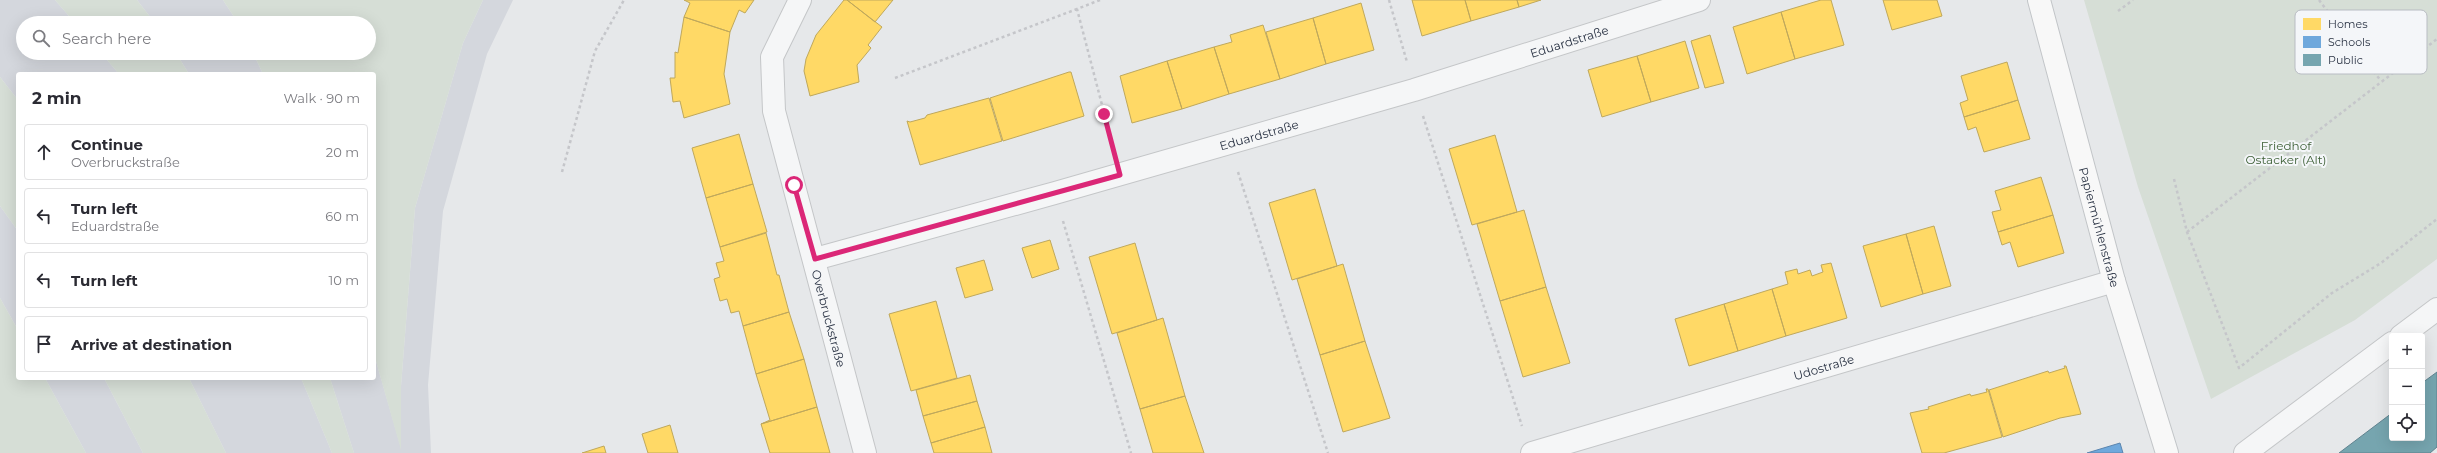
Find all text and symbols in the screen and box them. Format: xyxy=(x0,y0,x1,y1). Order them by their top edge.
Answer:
legend xyxy=(2295,10,2427,74)
search box xyxy=(16,16,376,60)
text: Homes xyxy=(2328,17,2368,31)
street label: Eduardstraße xyxy=(1528,22,1610,60)
icon: search xyxy=(30,27,52,49)
text: Search here xyxy=(62,29,151,48)
text: Schools xyxy=(2328,35,2371,49)
text: Public xyxy=(2328,53,2363,67)
text: 2 min xyxy=(32,88,82,108)
text: Walk · 90 m xyxy=(284,90,360,106)
route end xyxy=(1095,105,1113,123)
street label: Eduardstraße xyxy=(1218,116,1300,153)
text: Continue xyxy=(71,135,143,154)
park label: Friedhof Ostacker (Alt) xyxy=(2246,138,2326,167)
icon: ahead xyxy=(33,141,55,163)
text: 20 m xyxy=(326,144,359,160)
text: Overbruckstraße xyxy=(71,154,180,170)
street label: Papiermühlenstraße xyxy=(2076,165,2123,289)
route start xyxy=(785,176,803,194)
text: Turn left xyxy=(71,199,138,218)
icon: left xyxy=(33,205,55,227)
text: 60 m xyxy=(325,208,359,224)
text: Eduardstraße xyxy=(71,218,159,234)
street label: Overbruckstraße xyxy=(809,268,849,369)
icon: left xyxy=(33,269,55,291)
text: Turn left xyxy=(71,271,138,290)
text: 10 m xyxy=(329,272,359,288)
icon: arrive xyxy=(33,333,55,355)
map controls xyxy=(2389,333,2425,441)
button: + xyxy=(2389,333,2425,369)
text: Arrive at destination xyxy=(71,335,232,354)
street label: Udostraße xyxy=(1791,351,1856,383)
button: − xyxy=(2389,369,2425,405)
button: locate xyxy=(2389,405,2425,441)

